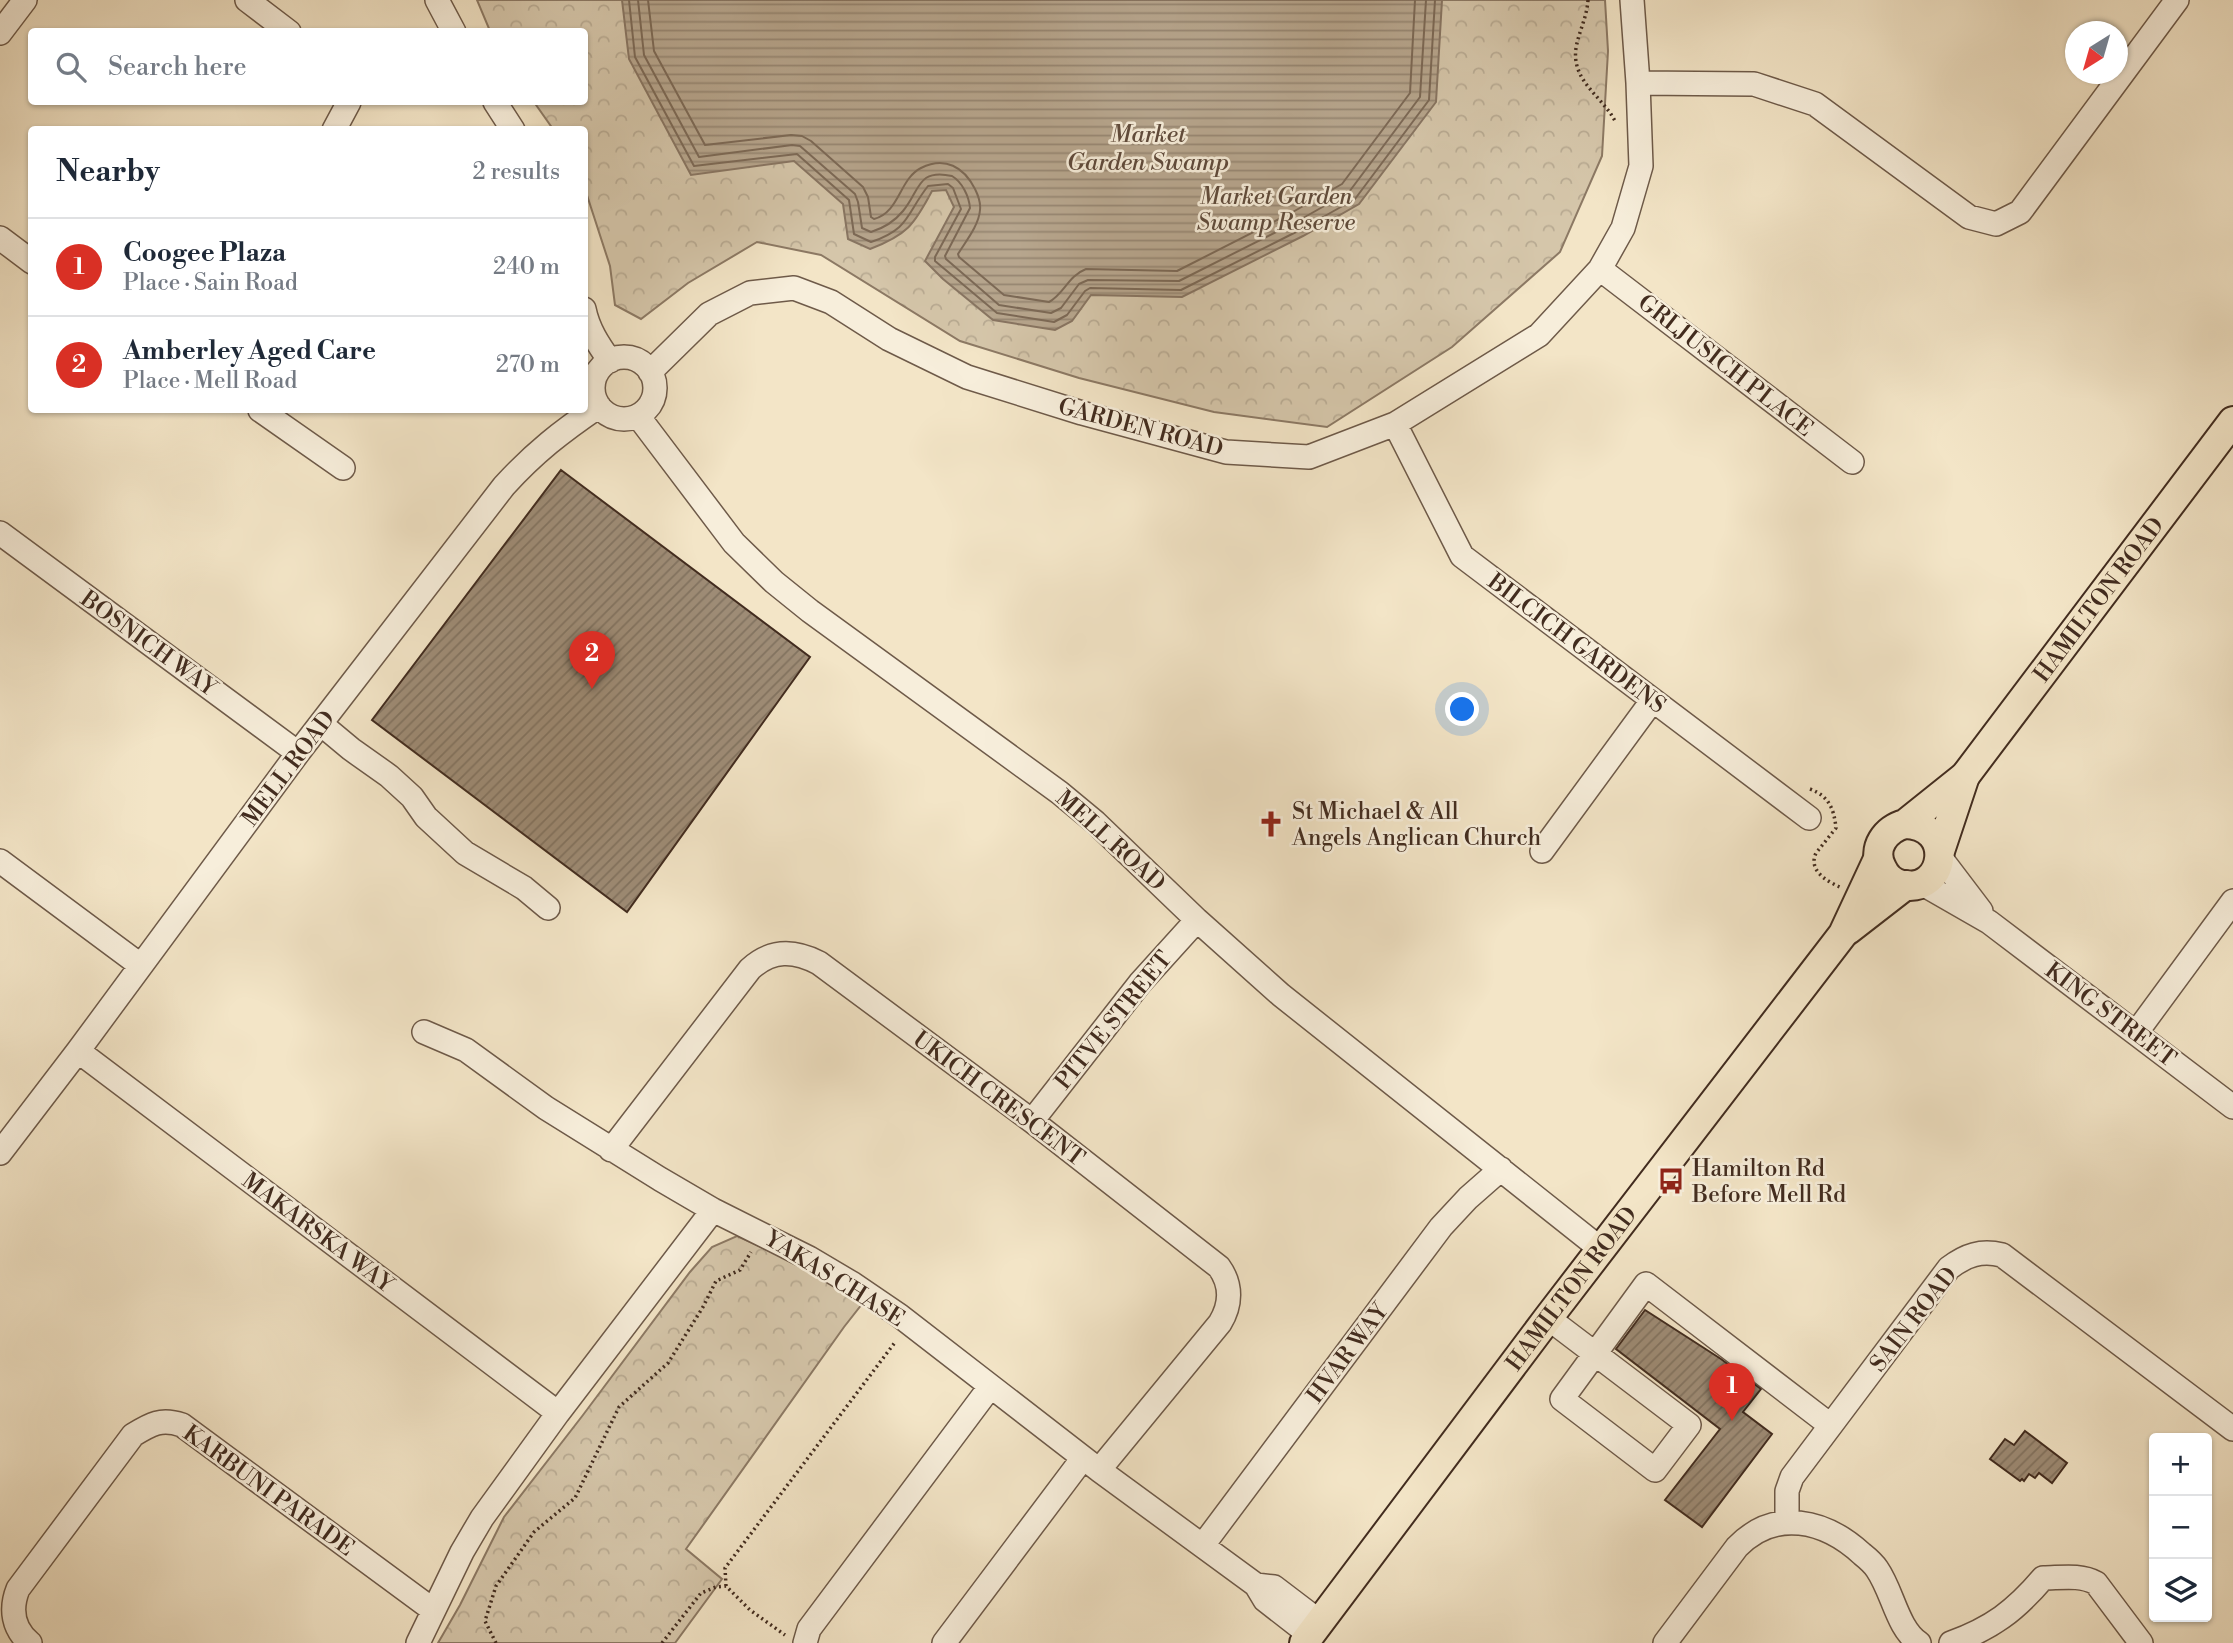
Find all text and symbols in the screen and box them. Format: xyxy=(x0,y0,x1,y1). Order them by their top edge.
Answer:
north arrow xyxy=(2065,21,2128,84)
search box xyxy=(28,28,588,105)
icon: search xyxy=(52,48,90,86)
text: Search here xyxy=(108,51,247,83)
water label: Market Garden Swamp xyxy=(1067,120,1229,178)
text: Nearby xyxy=(56,153,160,191)
text: 2 results xyxy=(473,158,560,186)
park label: Market Garden Swamp Reserve xyxy=(1197,183,1355,237)
text: Coogee Plaza xyxy=(123,237,286,269)
text: 1 xyxy=(73,253,85,281)
text: 240 m xyxy=(493,253,560,281)
text: Place · Sain Road xyxy=(123,269,298,297)
street label: GRLJUSICH PLACE xyxy=(1632,289,1819,443)
text: Amberley Aged Care xyxy=(123,335,376,367)
text: 2 xyxy=(72,351,86,379)
text: 270 m xyxy=(496,351,560,379)
text: Place · Mell Road xyxy=(123,367,297,395)
street label: GARDEN ROAD xyxy=(1055,393,1226,463)
street label: HAMILTON ROAD xyxy=(2028,512,2170,688)
street label: BILCICH GARDENS xyxy=(1481,567,1671,720)
street label: BOSNICH WAY xyxy=(74,585,223,704)
pin: 2 xyxy=(569,631,615,689)
your location xyxy=(1445,692,1479,726)
street label: MELL ROAD xyxy=(236,705,341,832)
street label: MELL ROAD xyxy=(1050,784,1171,897)
place label: St Michael & All Angels Anglican Church xyxy=(1291,798,1542,852)
church icon: St Michael & All Angels Anglican Church xyxy=(1256,809,1286,839)
street label: PITVE STREET xyxy=(1049,946,1178,1096)
street label: KING STREET xyxy=(2039,956,2181,1073)
street label: UKICH CRESCENT xyxy=(907,1025,1090,1172)
place label: Hamilton Rd Before Mell Rd xyxy=(1691,1155,1846,1209)
bus stop icon: Hamilton Rd Before Mell Rd xyxy=(1656,1166,1686,1196)
street label: MAKARSKA WAY xyxy=(236,1167,400,1300)
street label: HAMILTON ROAD xyxy=(1500,1201,1643,1377)
street label: YAKAS CHASE xyxy=(759,1224,910,1333)
street label: SAIN ROAD xyxy=(1864,1262,1963,1378)
street label: HVAR WAY xyxy=(1301,1297,1396,1409)
pin: 1 xyxy=(1709,1363,1755,1421)
street label: KARBUNI PARADE xyxy=(177,1419,360,1562)
map controls xyxy=(2149,1433,2212,1622)
button: + xyxy=(2149,1433,2212,1496)
button: − xyxy=(2149,1496,2212,1559)
button: layers xyxy=(2149,1559,2212,1622)

